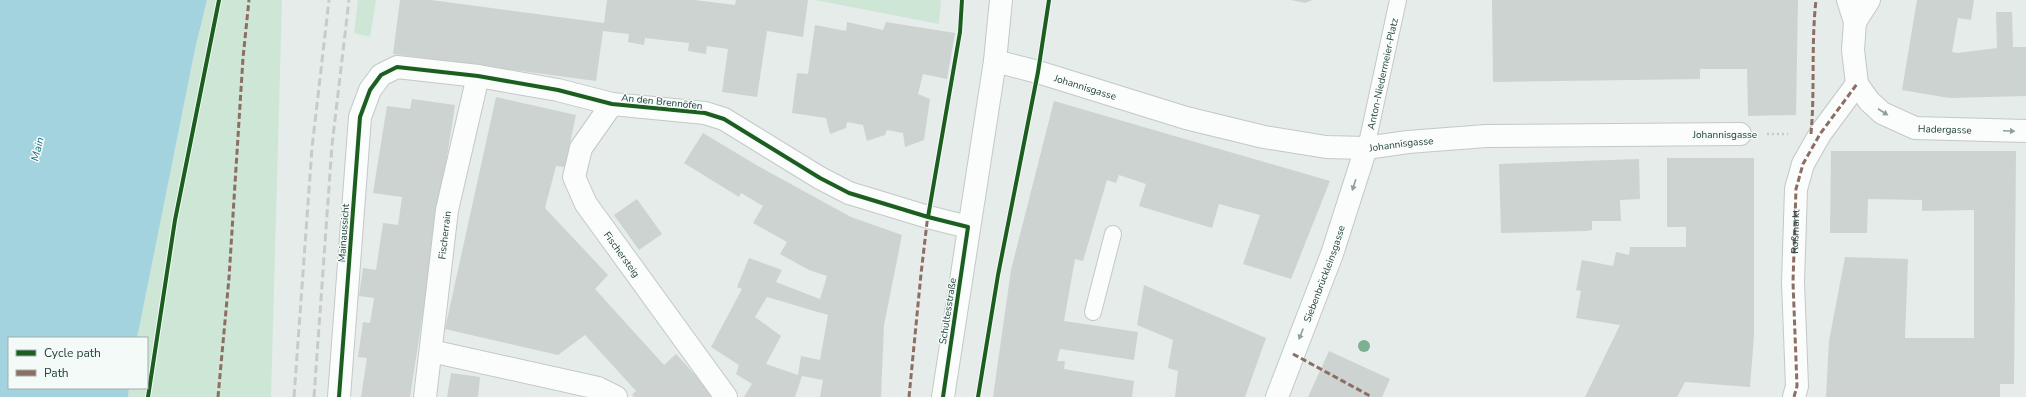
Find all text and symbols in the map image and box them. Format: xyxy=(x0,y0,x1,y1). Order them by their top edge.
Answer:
street label: Anton-Niedermeier-Platz xyxy=(1364,17,1402,131)
street label: Johannisgasse xyxy=(1051,71,1118,104)
street label: An den Brennöfen xyxy=(621,91,703,113)
one-way arrow xyxy=(1877,109,1889,116)
street label: Hadergasse xyxy=(1918,122,1972,138)
street label: Johannisgasse xyxy=(1692,128,1757,142)
one-way arrow xyxy=(2003,128,2016,134)
street label: Johannisgasse xyxy=(1367,134,1434,156)
water label: Main xyxy=(27,136,48,163)
one-way arrow xyxy=(1351,180,1357,192)
street label: Mainaussicht xyxy=(335,203,353,263)
street label: Roßmarkt xyxy=(1788,209,1803,254)
street label: Fischerrain xyxy=(435,210,455,260)
street label: Siebenbrückleinsgasse xyxy=(1300,224,1349,325)
street label: Fischersteig xyxy=(600,229,643,280)
street label: Schultesstraße xyxy=(936,277,960,345)
one-way arrow xyxy=(1297,328,1303,340)
legend xyxy=(8,337,148,389)
text: Cycle path xyxy=(44,345,101,361)
text: Path xyxy=(44,365,69,381)

